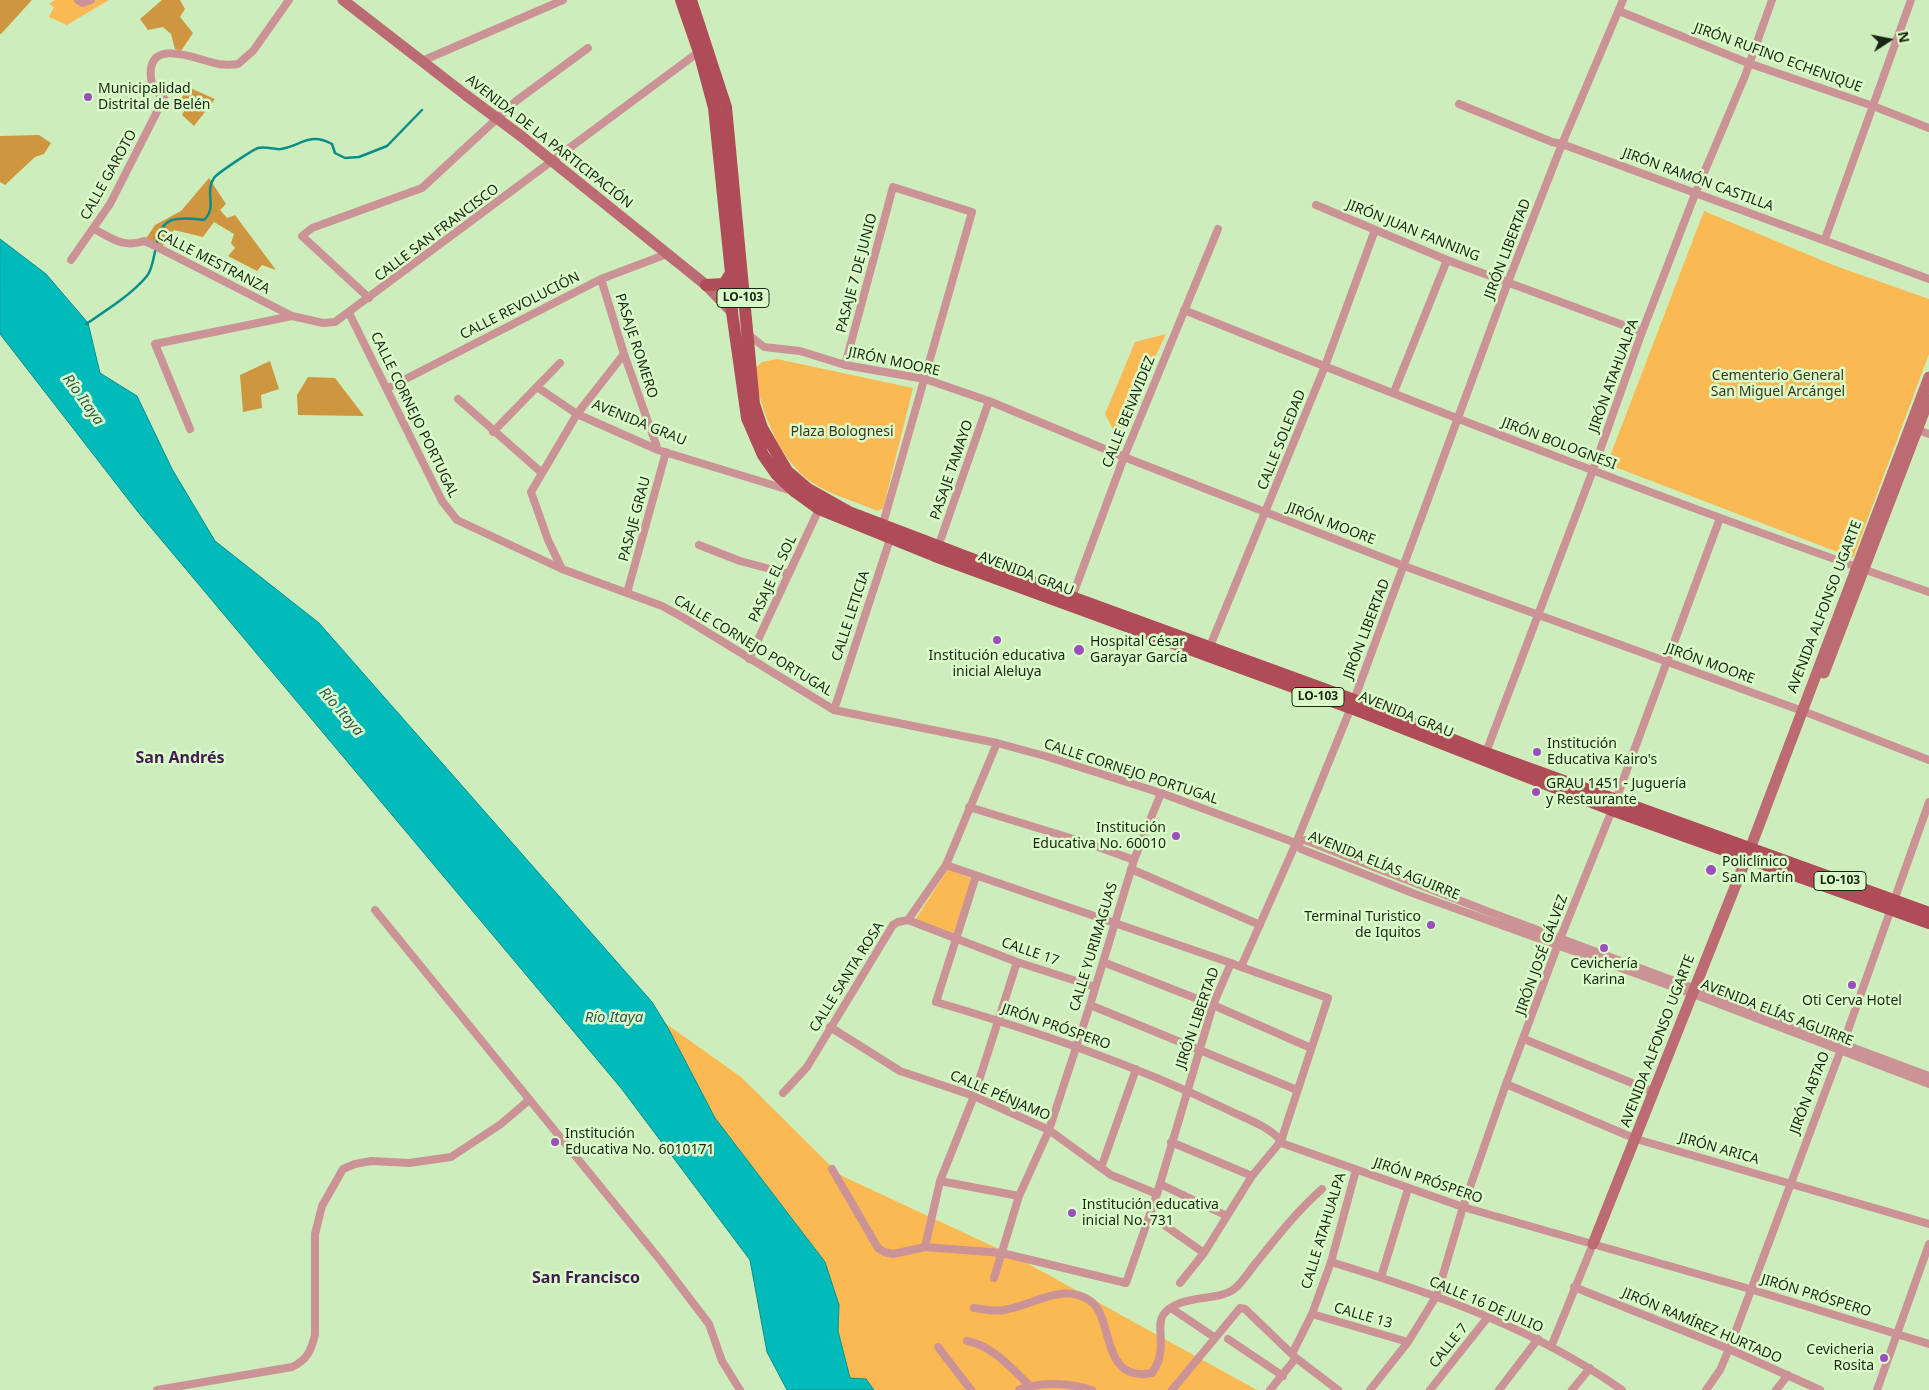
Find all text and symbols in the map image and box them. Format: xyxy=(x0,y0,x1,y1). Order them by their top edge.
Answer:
north arrow xyxy=(1864,15,1914,65)
street label: JIRÓN RUFINO ECHENIQUE xyxy=(1692,20,1864,96)
text: N xyxy=(1894,30,1915,44)
street label: AVENIDA DE LA PARTICIPACIÓN xyxy=(462,72,636,212)
place label: Municipalidad Distrital de Belén xyxy=(98,81,210,114)
marker: Municipalidad Distrital de Belén xyxy=(82,91,94,103)
street label: CALLE GAROTO xyxy=(77,127,141,223)
street label: JIRÓN RAMÓN CASTILLA xyxy=(1620,145,1776,215)
street label: CALLE SAN FRANCISCO xyxy=(372,181,502,285)
street label: JIRÓN LIBERTAD xyxy=(1481,196,1535,302)
street label: JIRÓN JUAN FANNING xyxy=(1344,197,1482,265)
street label: PASAJE 7 DE JUNIO xyxy=(833,211,881,335)
street label: CALLE MESTRANZA xyxy=(153,226,273,298)
street label: CALLE REVOLUCIÓN xyxy=(457,269,583,343)
road number: LO-103 xyxy=(717,288,769,308)
street label: PASAJE ROMERO xyxy=(611,292,661,400)
street label: JIRÓN ATAHUALPA xyxy=(1586,317,1642,435)
street label: CALLE CORNEJO PORTUGAL xyxy=(366,329,462,501)
street label: JIRÓN MOORE xyxy=(847,344,941,380)
street label: CALLE BENAVIDEZ xyxy=(1099,354,1159,470)
park label: Cementerio General San Miguel Arcángel xyxy=(1711,368,1845,401)
water label: Río Itaya xyxy=(58,371,108,429)
street label: CALLE SOLEDAD xyxy=(1254,387,1310,493)
street label: AVENIDA GRAU xyxy=(589,396,689,450)
street label: JIRÓN BOLOGNESI xyxy=(1499,414,1619,474)
street label: PASAJE TAMAYO xyxy=(927,418,977,522)
park label: Plaza Bolognesi xyxy=(790,424,894,440)
street label: PASAJE GRAU xyxy=(616,475,654,563)
street label: JIRÓN MOORE xyxy=(1284,499,1378,549)
street label: AVENIDA ALFONSO UGARTE xyxy=(1784,518,1866,696)
street label: PASAJE EL SOL xyxy=(746,533,800,625)
street label: AVENIDA GRAU xyxy=(976,548,1076,600)
street label: CALLE LETICIA xyxy=(828,569,874,663)
street label: JIRÓN LIBERTAD xyxy=(1340,576,1394,682)
street label: CALLE CORNEJO PORTUGAL xyxy=(671,592,835,700)
marker: Institución educativa inicial Aleluya xyxy=(991,634,1003,646)
place label: Hospital César Garayar García xyxy=(1090,634,1188,666)
street label: JIRÓN MOORE xyxy=(1663,640,1757,688)
marker: Hospital César Garayar García xyxy=(1072,643,1086,657)
place label: Institución educativa inicial Aleluya xyxy=(929,648,1065,680)
water label: Río Itaya xyxy=(315,684,367,740)
road number: LO-103 xyxy=(1292,688,1344,706)
street label: AVENIDA GRAU xyxy=(1356,688,1456,742)
street label: CALLE CORNEJO PORTUGAL xyxy=(1042,736,1220,808)
place label: Institución Educativa Kairo's xyxy=(1547,736,1657,769)
marker: Institución Educativa Kairo's xyxy=(1531,746,1543,758)
district label: San Andrés xyxy=(136,748,224,768)
place label: GRAU 1451 - Juguería y Restaurante xyxy=(1546,776,1686,809)
marker: GRAU 1451 - Juguería y Restaurante xyxy=(1530,786,1542,798)
place label: Institución Educativa No. 60010 xyxy=(1033,820,1166,852)
street label: AVENIDA ELÍAS AGUIRRE xyxy=(1306,828,1462,904)
marker: Institución Educativa No. 60010 xyxy=(1170,830,1182,842)
place label: Policlínico San Martín xyxy=(1722,854,1793,886)
marker: Policlínico San Martín xyxy=(1704,863,1718,877)
road number: LO-103 xyxy=(1814,871,1866,890)
street label: CALLE YURIMAGUAS xyxy=(1066,881,1122,1013)
street label: JIRÓN JOSÉ GÁLVEZ xyxy=(1512,893,1572,1017)
place label: Terminal Turistico de Iquitos xyxy=(1304,909,1421,942)
street label: CALLE SANTA ROSA xyxy=(806,919,888,1035)
marker: Terminal Turistico de Iquitos xyxy=(1425,919,1437,931)
street label: CALLE 17 xyxy=(999,934,1061,970)
marker: Cevichería Karina xyxy=(1598,942,1610,954)
street label: AVENIDA ALFONSO UGARTE xyxy=(1617,952,1699,1130)
place label: Cevichería Karina xyxy=(1570,956,1638,989)
street label: JIRÓN LIBERTAD xyxy=(1173,965,1223,1071)
street label: AVENIDA ELÍAS AGUIRRE xyxy=(1699,976,1855,1050)
marker: Oti Cerva Hotel xyxy=(1846,979,1858,991)
place label: Oti Cerva Hotel xyxy=(1802,993,1902,1009)
street label: JIRÓN PRÓSPERO xyxy=(999,1000,1113,1054)
water label: Río Itaya xyxy=(585,1009,643,1027)
street label: JIRÓN ABTAO xyxy=(1787,1049,1833,1137)
street label: CALLE PÉNJAMO xyxy=(947,1067,1053,1125)
place label: Institución Educativa No. 6010171 xyxy=(565,1126,714,1158)
street label: JIRÓN ARICA xyxy=(1677,1130,1761,1168)
marker: Institución Educativa No. 6010171 xyxy=(549,1136,561,1148)
street label: JIRÓN PRÓSPERO xyxy=(1371,1154,1485,1208)
street label: CALLE ATAHUALPA xyxy=(1298,1171,1350,1291)
place label: Institución educativa inicial No. 731 xyxy=(1082,1197,1219,1230)
marker: Institución educativa inicial No. 731 xyxy=(1066,1207,1078,1219)
district label: San Francisco xyxy=(532,1268,640,1288)
street label: JIRÓN PRÓSPERO xyxy=(1759,1271,1873,1321)
street label: CALLE 16 DE JULIO xyxy=(1426,1273,1546,1337)
street label: JIRÓN RAMÍREZ HURTADO xyxy=(1620,1285,1784,1367)
street label: CALLE 13 xyxy=(1332,1300,1394,1332)
street label: CALLE 7 xyxy=(1426,1321,1472,1371)
place label: Cevicheria Rosita xyxy=(1806,1342,1874,1374)
marker: Cevicheria Rosita xyxy=(1878,1352,1890,1364)

